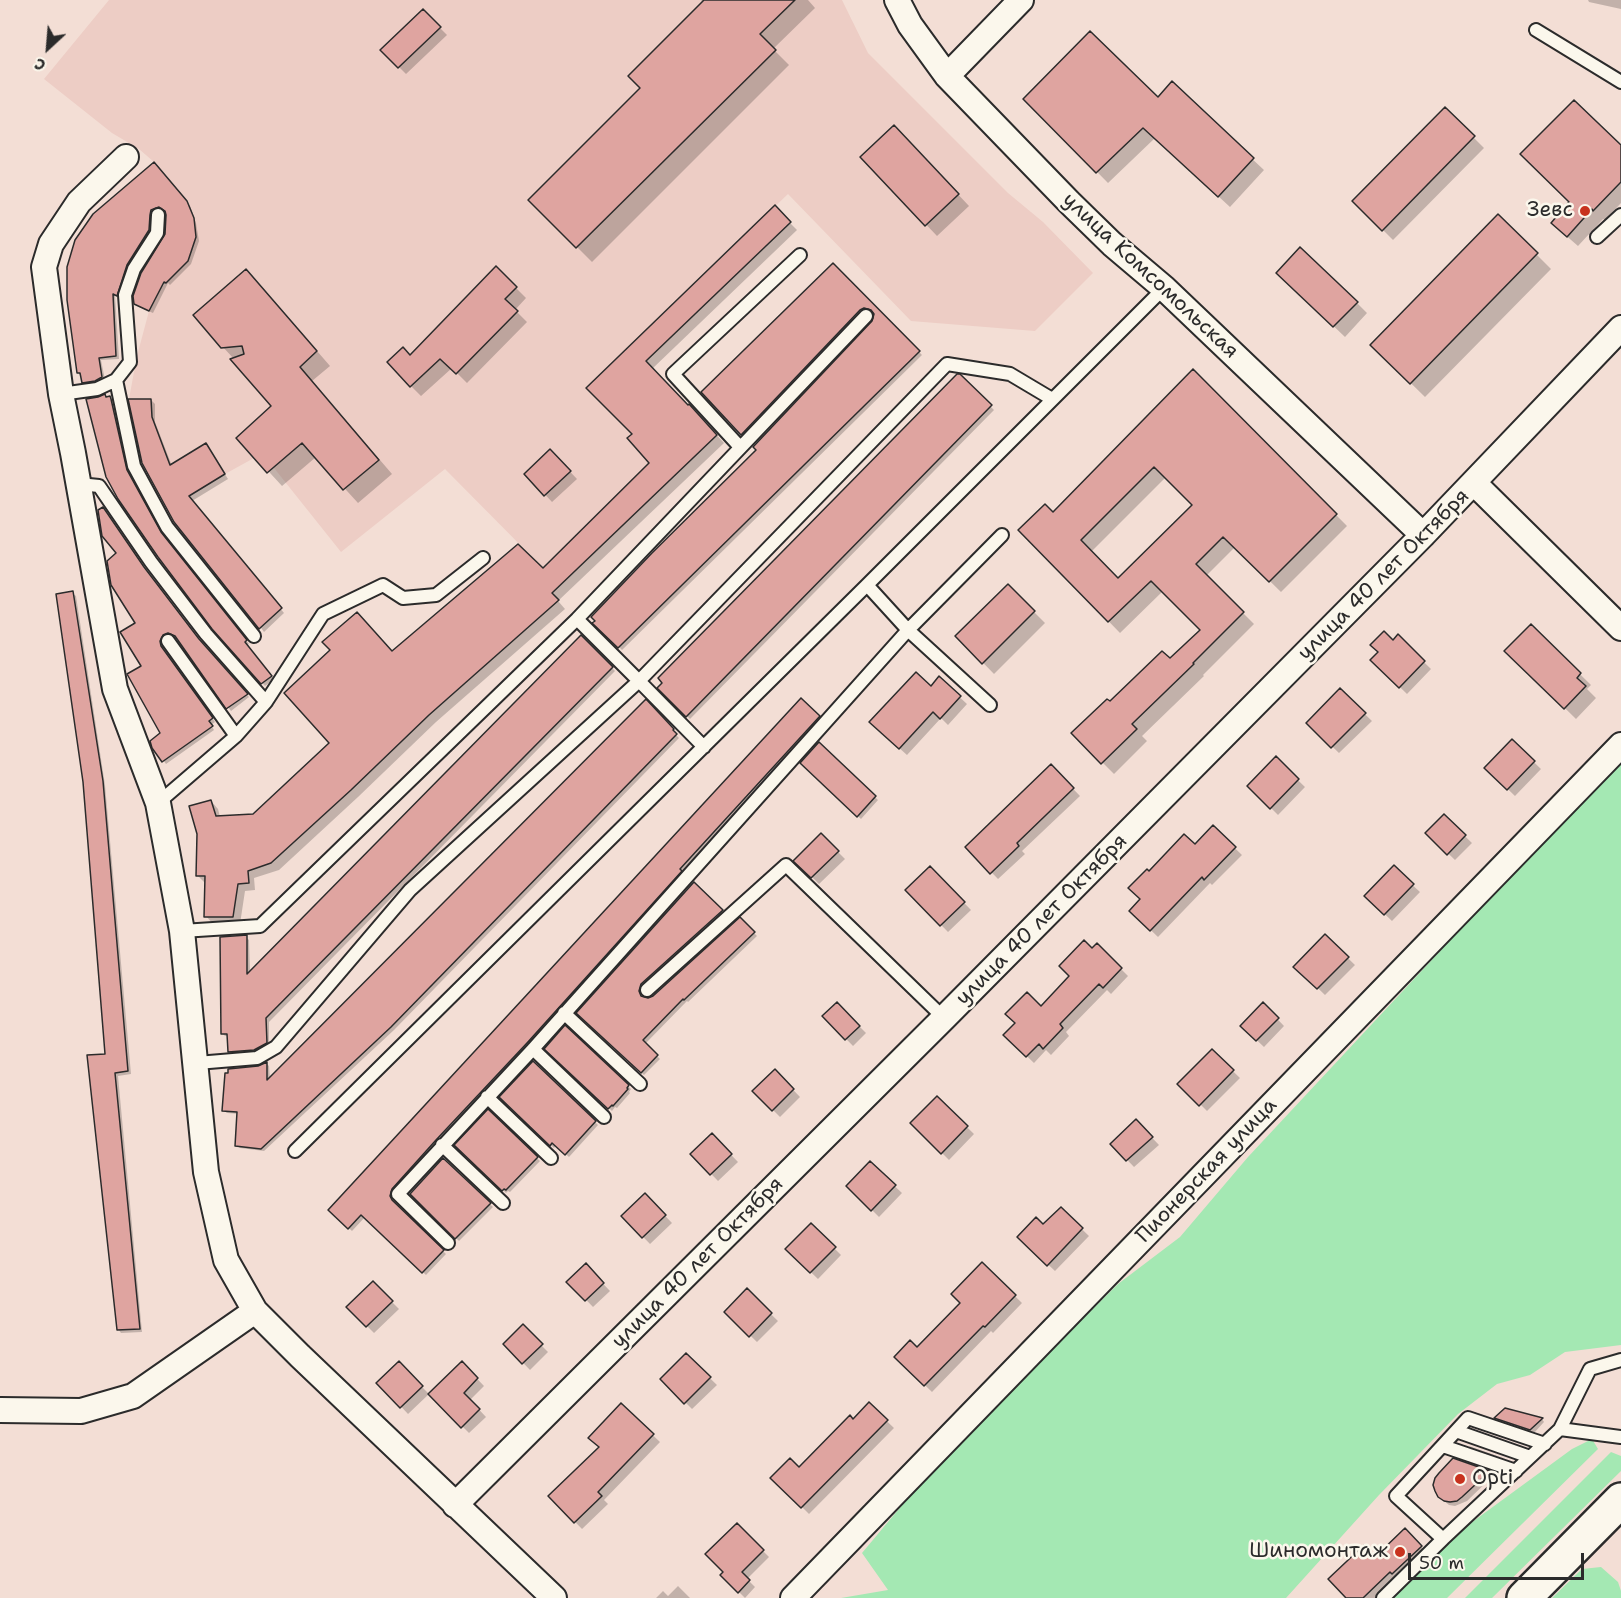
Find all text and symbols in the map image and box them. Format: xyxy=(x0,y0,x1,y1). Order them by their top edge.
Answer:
north arrow xyxy=(18,18,78,78)
text: С xyxy=(31,53,49,76)
street label: улица Комсомольская xyxy=(1057,188,1243,364)
place label: Зевс xyxy=(1527,198,1573,224)
marker: Зевс xyxy=(1578,204,1592,218)
street label: улица 40 лет Октября xyxy=(1293,484,1475,666)
street label: улица 40 лет Октября xyxy=(951,829,1133,1011)
street label: Пионерская улица xyxy=(1131,1093,1283,1249)
street label: улица 40 лет Октября xyxy=(607,1172,789,1354)
place label: Opti xyxy=(1472,1466,1514,1492)
marker: Opti xyxy=(1453,1472,1467,1486)
place label: Шиномонтаж xyxy=(1249,1539,1388,1565)
scale bar xyxy=(1411,1541,1586,1579)
marker: Шиномонтаж xyxy=(1393,1545,1407,1559)
text: 50 m xyxy=(1419,1551,1464,1575)

